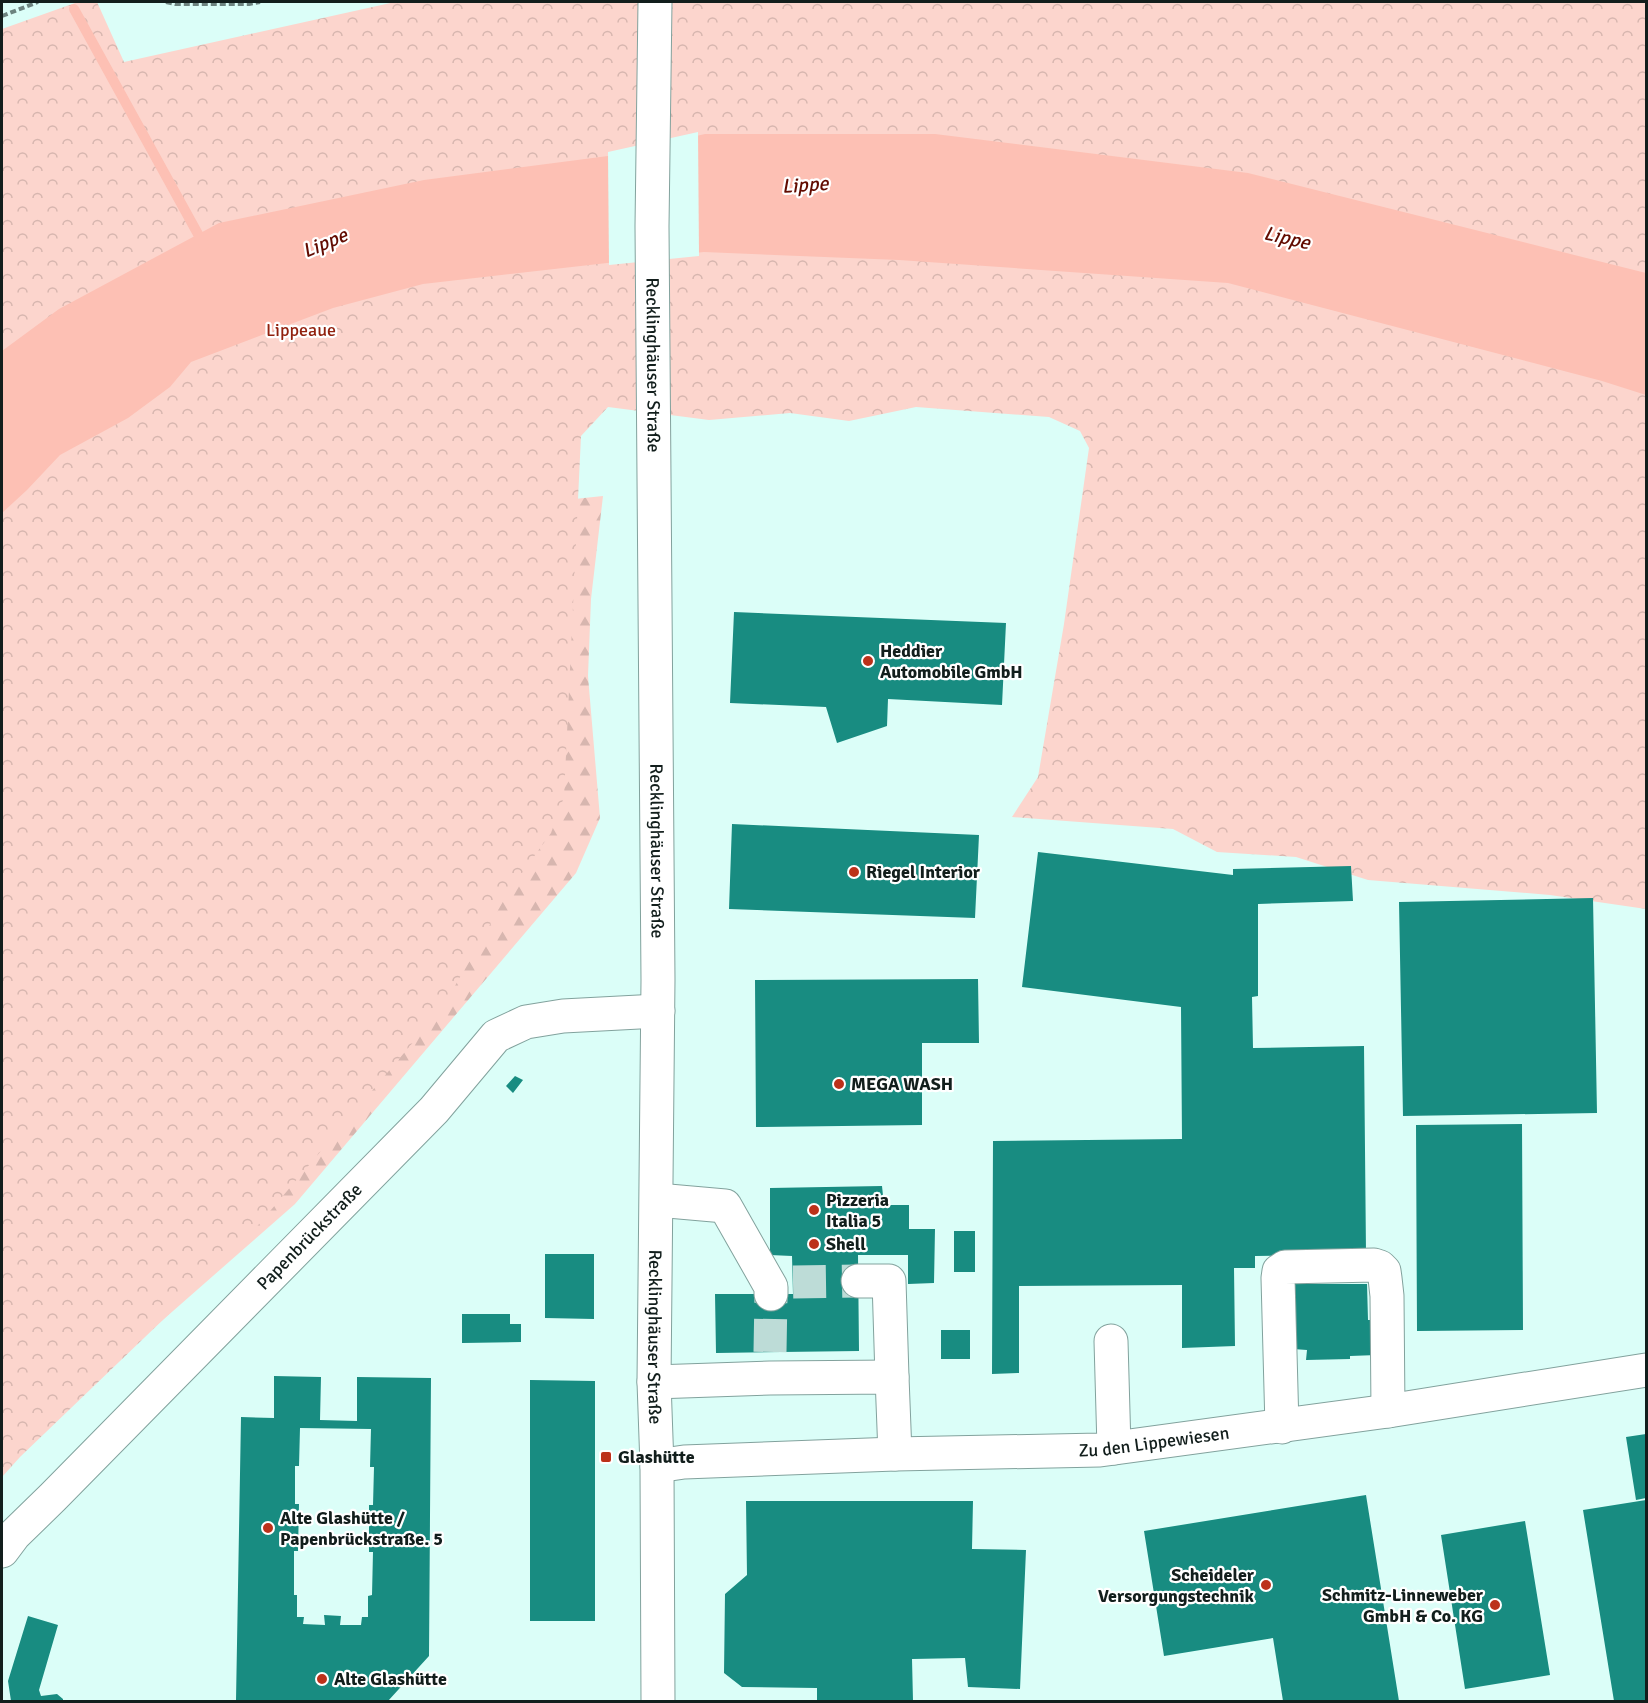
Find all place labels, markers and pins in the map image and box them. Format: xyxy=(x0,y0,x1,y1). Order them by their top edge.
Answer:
place label: Heddier Automobile GmbH xyxy=(880,640,1023,683)
marker: Heddier Automobile GmbH xyxy=(861,654,875,668)
place label: Riegel Interior xyxy=(866,861,981,883)
marker: Riegel Interior xyxy=(847,865,861,879)
place label: MEGA WASH xyxy=(851,1073,953,1095)
marker: MEGA WASH xyxy=(832,1077,846,1091)
place label: Pizzeria Italia 5 xyxy=(826,1189,889,1232)
marker: Pizzeria Italia 5 xyxy=(807,1203,821,1217)
place label: Shell xyxy=(826,1233,866,1255)
marker: Shell xyxy=(807,1237,821,1251)
place label: Glashütte xyxy=(618,1446,695,1468)
marker: Glashütte xyxy=(599,1450,613,1464)
place label: Alte Glashütte / Papenbrückstraße. 5 xyxy=(280,1507,443,1550)
marker: Alte Glashütte / Papenbrückstraße. 5 xyxy=(261,1521,275,1535)
place label: Scheideler Versorgungstechnik xyxy=(1098,1564,1255,1607)
marker: Scheideler Versorgungstechnik xyxy=(1259,1578,1273,1592)
place label: Schmitz-Linneweber GmbH & Co. KG xyxy=(1322,1584,1484,1627)
marker: Schmitz-Linneweber GmbH & Co. KG xyxy=(1488,1598,1502,1612)
place label: Alte Glashütte xyxy=(334,1668,447,1690)
marker: Alte Glashütte xyxy=(315,1672,329,1686)

